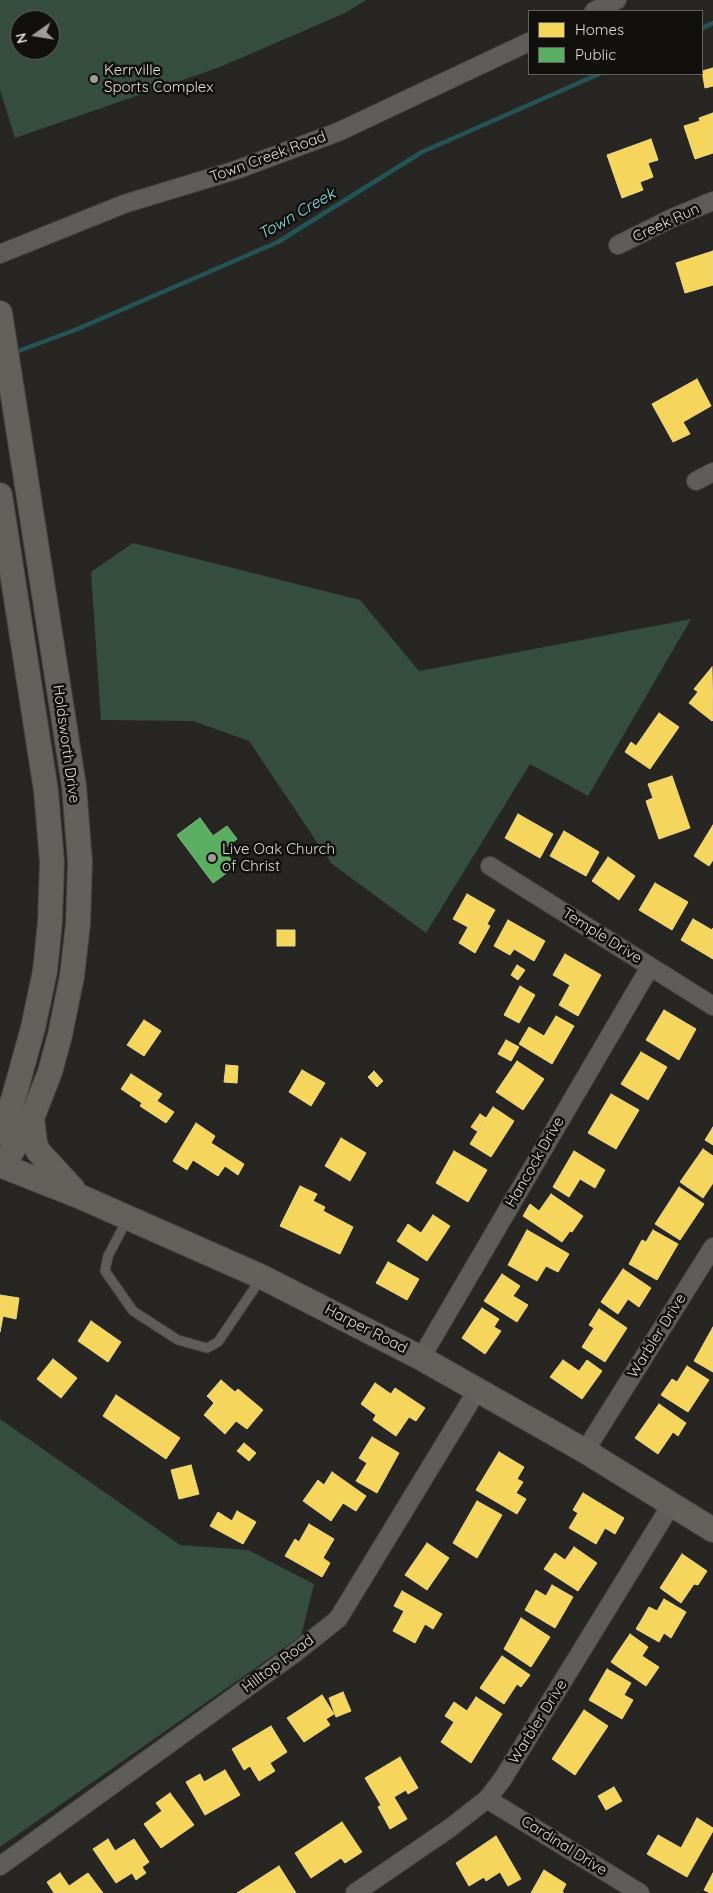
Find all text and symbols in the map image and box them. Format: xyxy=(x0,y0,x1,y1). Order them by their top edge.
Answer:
north arrow xyxy=(10,10,60,60)
legend xyxy=(528,10,703,75)
text: Homes xyxy=(575,20,624,39)
text: N xyxy=(11,31,31,45)
text: Public xyxy=(575,45,616,64)
place label: Kerrville Sports Complex xyxy=(104,61,213,96)
marker: Kerrville Sports Complex xyxy=(88,73,100,85)
street label: Town Creek Road xyxy=(208,128,328,186)
water label: Town Creek xyxy=(255,184,339,244)
street label: Creek Run xyxy=(630,200,702,246)
street label: Holdsworth Drive xyxy=(49,684,83,804)
place label: Live Oak Church of Christ xyxy=(222,840,335,875)
marker: Live Oak Church of Christ xyxy=(206,852,218,864)
street label: Temple Drive xyxy=(559,904,645,968)
street label: Hancock Drive xyxy=(502,1114,568,1210)
street label: Warbler Drive xyxy=(624,1290,690,1382)
street label: Harper Road xyxy=(322,1300,410,1358)
street label: Hilltop Road xyxy=(239,1631,317,1697)
street label: Warbler Drive xyxy=(505,1676,571,1768)
street label: Cardinal Drive xyxy=(518,1812,610,1880)

